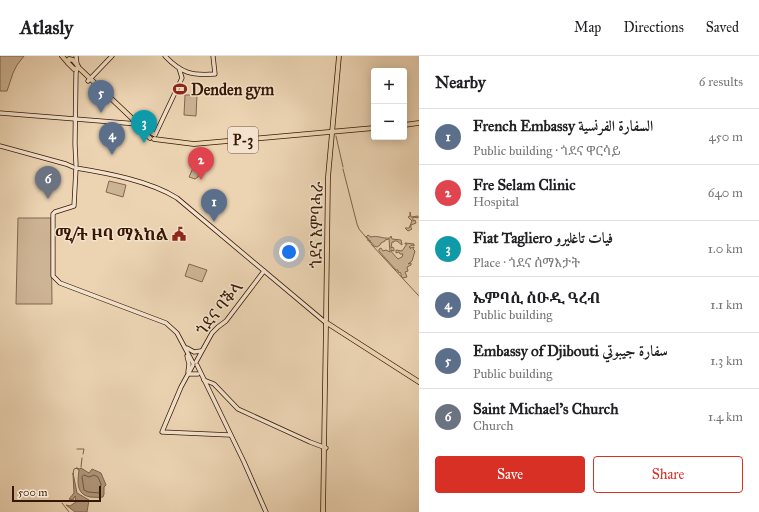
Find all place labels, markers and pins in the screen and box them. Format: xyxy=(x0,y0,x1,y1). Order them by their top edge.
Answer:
pin: 5 xyxy=(88,80,114,113)
place label: Denden gym xyxy=(191,80,275,100)
sports icon: Denden gym xyxy=(172,81,188,97)
pin: 3 xyxy=(131,110,157,143)
pin: 4 xyxy=(99,122,125,155)
pin: 2 xyxy=(188,147,214,180)
pin: 6 xyxy=(35,166,61,199)
pin: 1 xyxy=(201,189,227,222)
place label: ሚ/ት ዞባ ማእከል xyxy=(55,225,169,244)
public building icon: ሚ/ት ዞባ ማእከል xyxy=(171,226,187,242)

